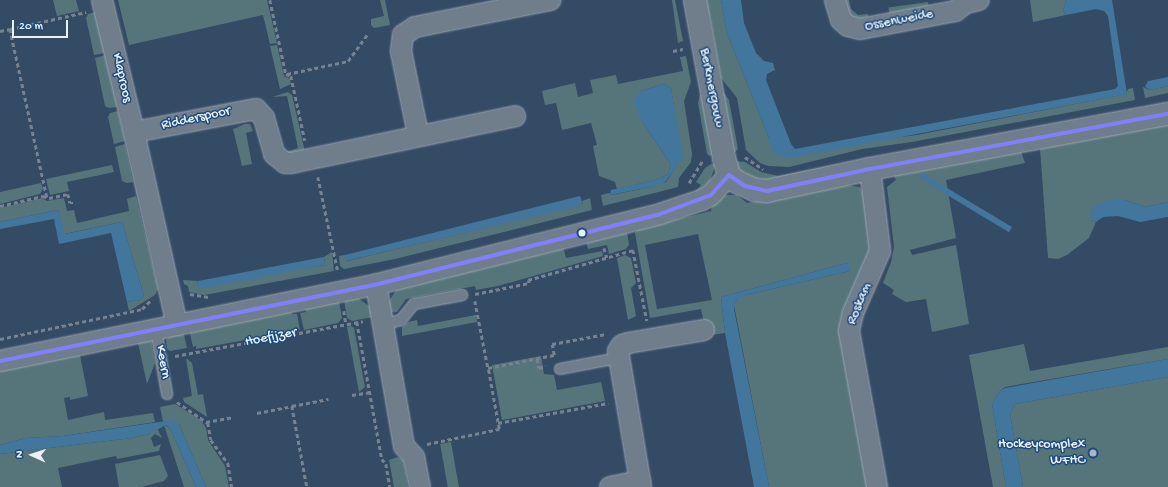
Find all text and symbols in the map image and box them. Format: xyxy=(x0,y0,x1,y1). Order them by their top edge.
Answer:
street label: Ossenweide xyxy=(863,6,935,36)
scale bar xyxy=(14,12,70,38)
text: 20 m xyxy=(19,20,43,34)
street label: Berkmergouw xyxy=(695,47,727,129)
street label: Klaproos xyxy=(107,52,135,104)
street label: Ridderspoor xyxy=(160,103,232,135)
unlabelled marker xyxy=(577,228,587,238)
street label: Roskam xyxy=(844,281,876,327)
street label: Hoefijzer xyxy=(244,325,298,351)
street label: Keern xyxy=(151,344,173,380)
north arrow xyxy=(12,435,52,475)
place label: Hockeycomplex WFHC xyxy=(998,437,1085,470)
marker: Hockeycomplex WFHC xyxy=(1088,448,1098,458)
text: N xyxy=(14,450,26,458)

